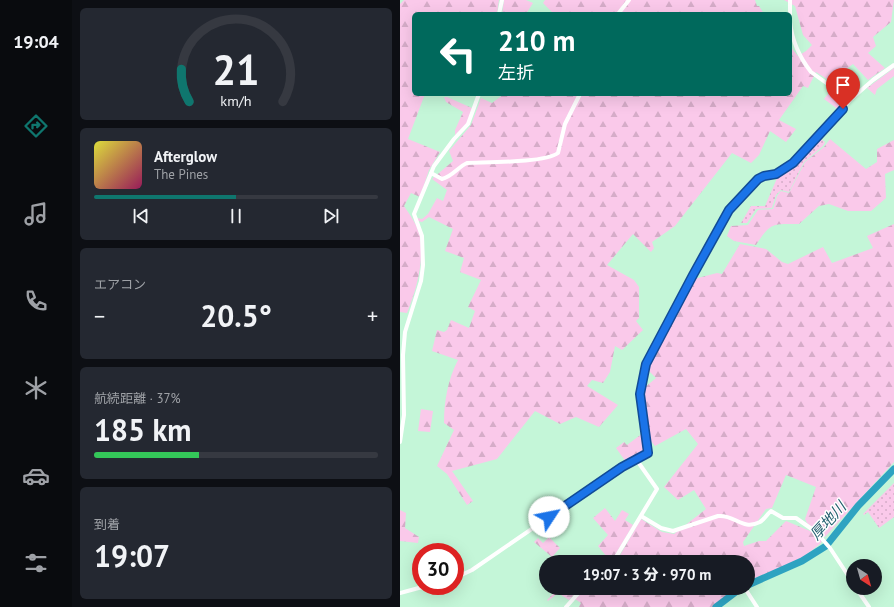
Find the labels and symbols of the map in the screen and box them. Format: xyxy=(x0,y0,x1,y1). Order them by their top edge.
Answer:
pin xyxy=(826,68,860,109)
position arrow xyxy=(528,496,570,538)
water label: 厚地川 xyxy=(806,496,851,544)
speed limit sign: 30 xyxy=(412,543,464,595)
north arrow xyxy=(846,559,882,595)

